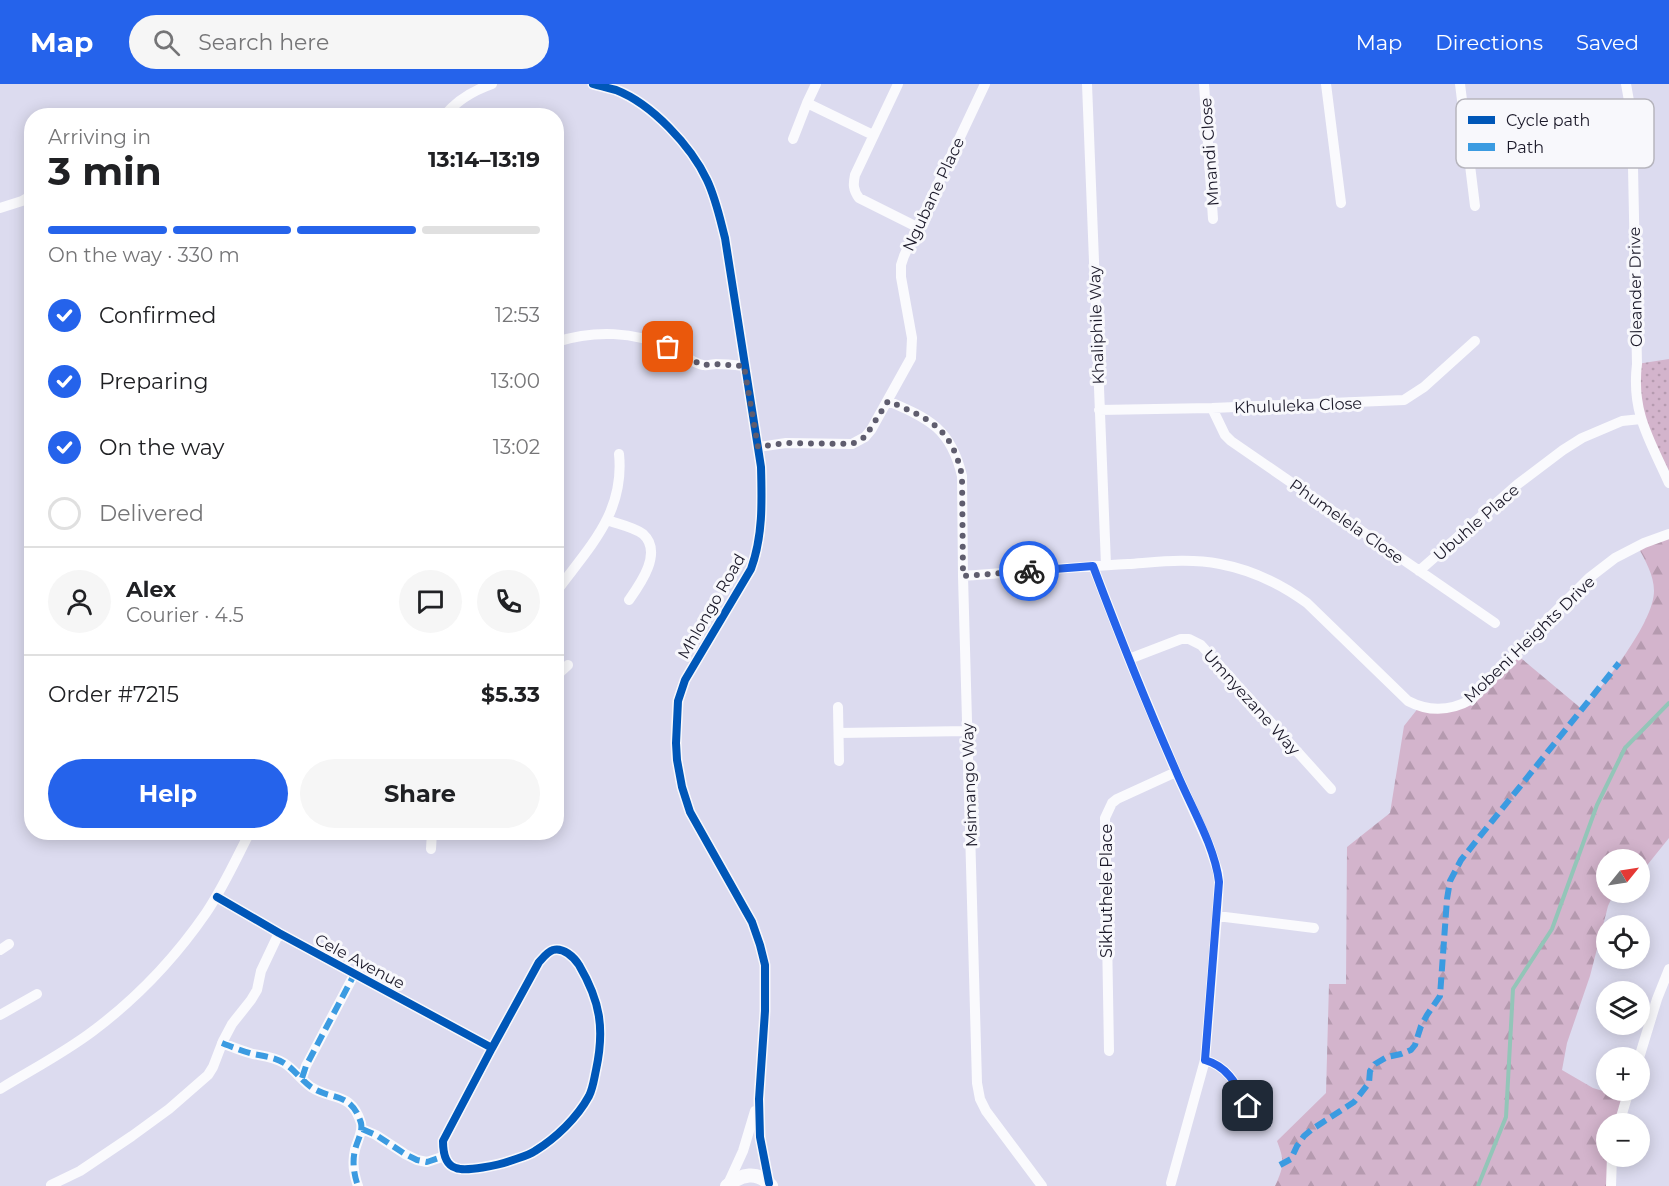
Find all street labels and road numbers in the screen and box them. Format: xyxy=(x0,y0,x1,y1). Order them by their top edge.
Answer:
street label: Mnandi Close xyxy=(1196,97,1223,207)
street label: Ngubane Place xyxy=(899,134,968,254)
street label: Oleander Drive xyxy=(1625,227,1646,347)
street label: Khaliphile Way xyxy=(1085,265,1108,385)
street label: Khululeka Close xyxy=(1234,394,1362,417)
street label: Phumelela Close xyxy=(1286,475,1407,568)
street label: Ubuhle Place xyxy=(1430,480,1523,565)
street label: Mhlongo Road xyxy=(674,550,749,662)
street label: Mobeni Heights Drive xyxy=(1460,572,1599,707)
street label: Umnyezane Way xyxy=(1199,646,1304,759)
street label: Msimango Way xyxy=(958,722,981,848)
street label: Sikhuthele Place xyxy=(1097,824,1116,958)
street label: Cele Avenue xyxy=(312,930,408,993)

